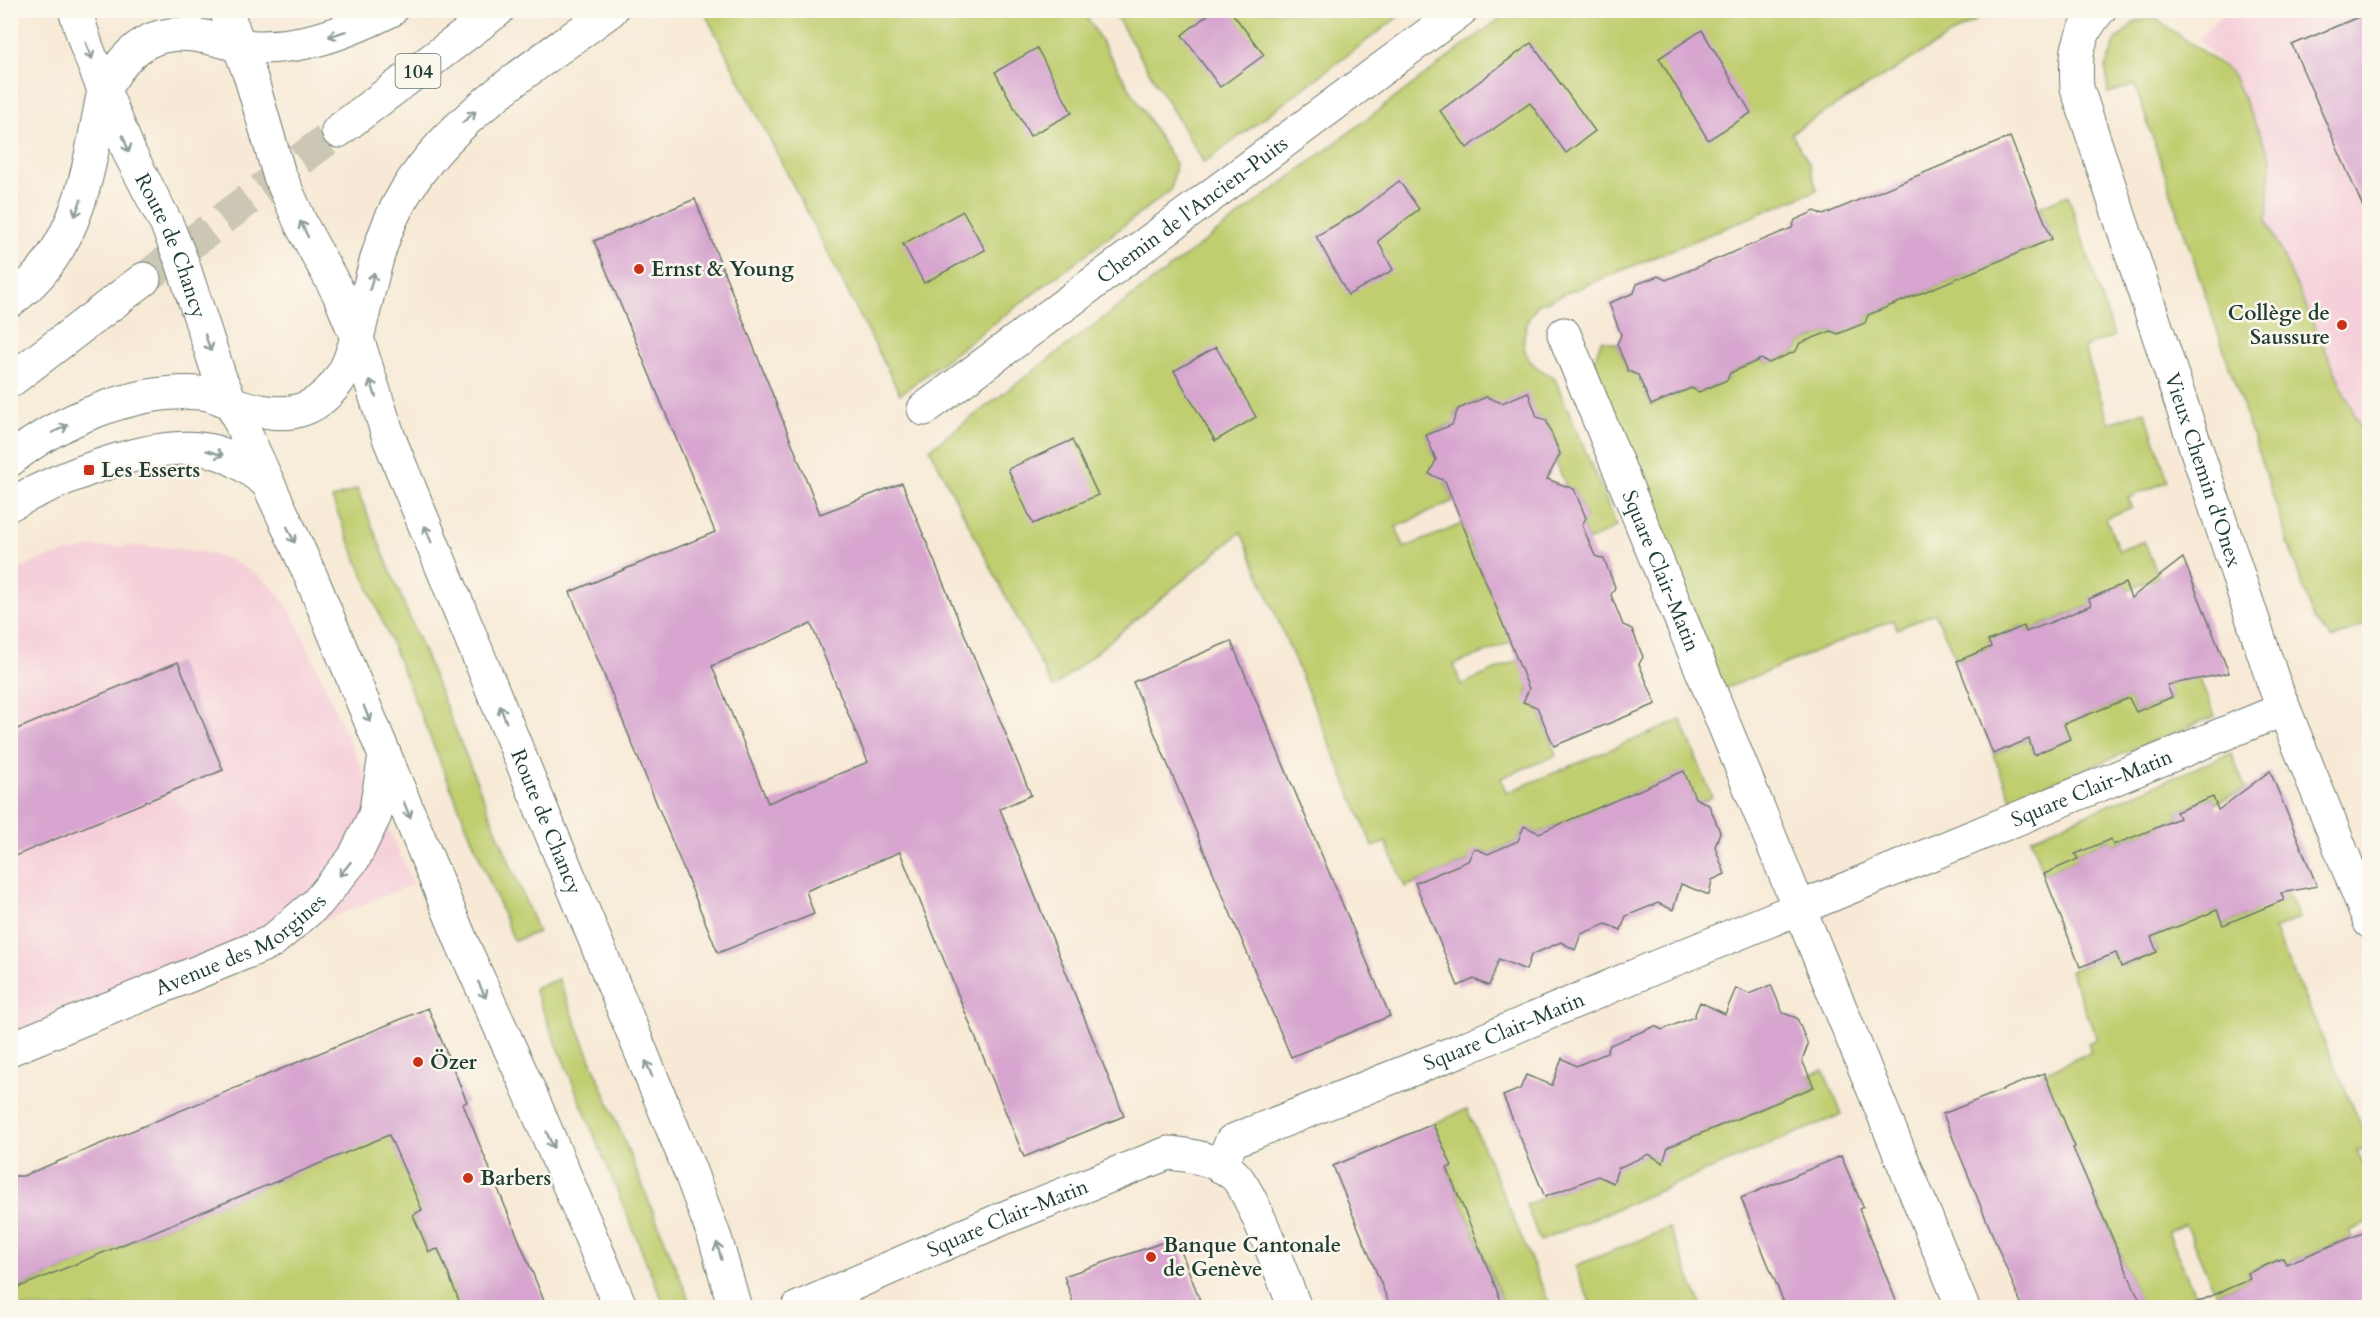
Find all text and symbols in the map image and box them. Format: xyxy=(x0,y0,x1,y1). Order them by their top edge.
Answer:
one-way arrow xyxy=(328,29,347,40)
one-way arrow xyxy=(84,41,95,59)
road number: 104 xyxy=(396,54,440,88)
one-way arrow xyxy=(461,110,476,124)
street label: Chemin de l'Ancien-Puits xyxy=(1091,129,1294,291)
one-way arrow xyxy=(121,135,132,153)
street label: Route de Chancy xyxy=(127,168,213,322)
one-way arrow xyxy=(72,198,83,217)
one-way arrow xyxy=(297,220,309,238)
place label: Ernst & Young xyxy=(651,255,794,284)
marker: Ernst & Young xyxy=(632,262,646,276)
one-way arrow xyxy=(366,272,378,291)
place label: Collège de Saussure xyxy=(2228,299,2330,352)
marker: Collège de Saussure xyxy=(2335,318,2349,332)
one-way arrow xyxy=(203,333,214,352)
street label: Vieux Chemin d'Onex xyxy=(2157,369,2249,571)
one-way arrow xyxy=(367,379,378,398)
one-way arrow xyxy=(50,422,68,434)
one-way arrow xyxy=(205,448,224,460)
place label: Les Esserts xyxy=(101,456,200,485)
marker: Les Esserts xyxy=(82,463,96,477)
street label: Square Clair-Matin xyxy=(1615,486,1707,656)
one-way arrow xyxy=(286,525,298,543)
one-way arrow xyxy=(422,525,433,544)
one-way arrow xyxy=(362,705,373,723)
one-way arrow xyxy=(497,706,508,724)
street label: Square Clair-Matin xyxy=(2007,742,2177,835)
street label: Route de Chancy xyxy=(503,745,589,899)
one-way arrow xyxy=(402,801,413,819)
one-way arrow xyxy=(338,861,352,876)
street label: Avenue des Morgines xyxy=(151,888,333,1003)
one-way arrow xyxy=(477,981,489,999)
street label: Square Clair-Matin xyxy=(1419,985,1589,1078)
place label: Özer xyxy=(430,1048,478,1077)
marker: Özer xyxy=(411,1055,425,1069)
one-way arrow xyxy=(643,1061,654,1079)
one-way arrow xyxy=(545,1130,556,1148)
place label: Barbers xyxy=(480,1164,551,1193)
marker: Barbers xyxy=(461,1171,475,1185)
street label: Square Clair-Matin xyxy=(923,1172,1093,1265)
place label: Banque Cantonale de Genève xyxy=(1163,1231,1341,1284)
one-way arrow xyxy=(713,1242,724,1261)
marker: Banque Cantonale de Genève xyxy=(1144,1250,1158,1264)

